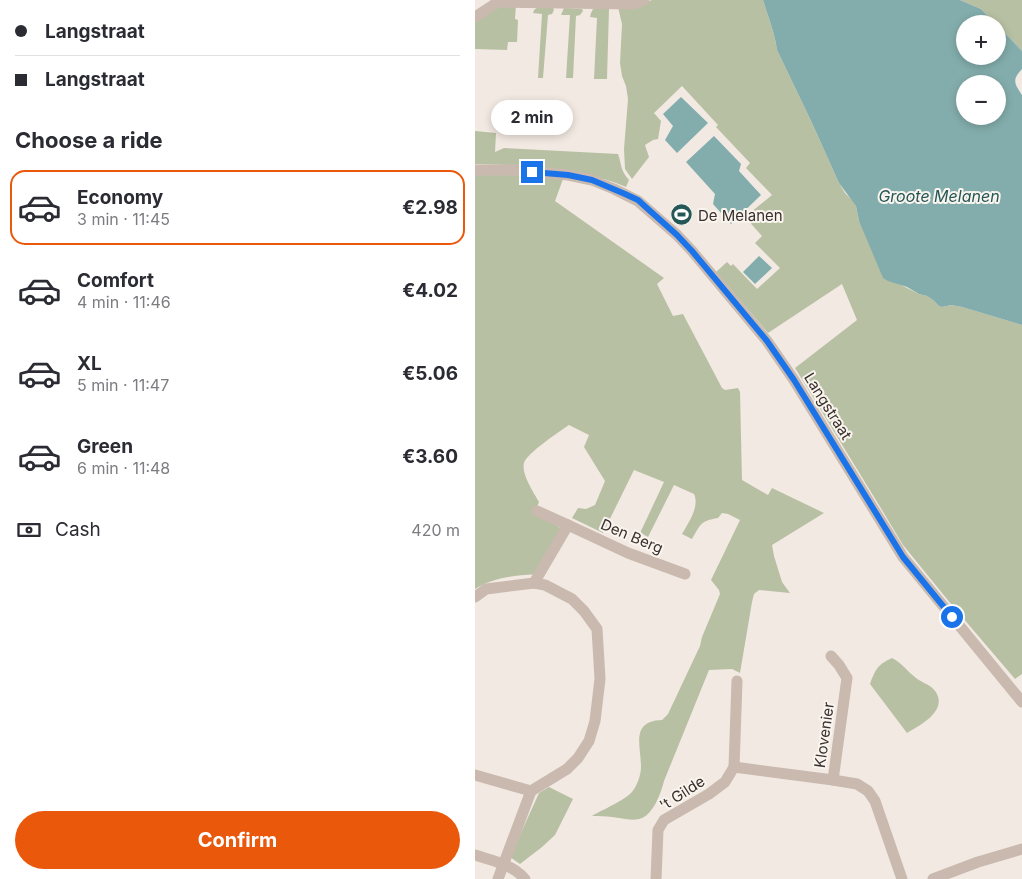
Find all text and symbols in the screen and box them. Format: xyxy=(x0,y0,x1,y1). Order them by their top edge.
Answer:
map controls xyxy=(956,15,1006,125)
button: + xyxy=(956,15,1006,65)
text: Langstraat xyxy=(45,20,145,43)
text: Langstraat xyxy=(45,68,145,91)
button: − xyxy=(956,75,1006,125)
callout: 2 min xyxy=(491,100,573,134)
text: 2 min xyxy=(511,107,553,127)
text: Choose a ride xyxy=(15,127,163,153)
route end xyxy=(521,161,543,183)
icon: car xyxy=(17,185,62,230)
text: Economy xyxy=(77,186,163,209)
water label: Groote Melanen xyxy=(878,186,1000,206)
text: €2.98 xyxy=(402,196,458,219)
sports icon: De Melanen xyxy=(670,203,694,227)
place label: De Melanen xyxy=(698,206,783,225)
text: 3 min · 11:45 xyxy=(77,209,170,229)
icon: car xyxy=(17,268,62,313)
text: Comfort xyxy=(77,269,154,292)
text: €4.02 xyxy=(402,279,458,302)
text: 4 min · 11:46 xyxy=(77,292,171,312)
icon: car xyxy=(17,351,62,396)
text: XL xyxy=(77,352,102,375)
text: €5.06 xyxy=(402,362,458,385)
street label: Langstraat xyxy=(800,369,856,443)
text: 5 min · 11:47 xyxy=(77,375,169,395)
icon: car xyxy=(17,434,62,479)
text: Green xyxy=(77,435,133,458)
text: €3.60 xyxy=(402,445,458,468)
text: 6 min · 11:48 xyxy=(77,458,170,478)
street label: Den Berg xyxy=(598,514,666,558)
icon: cash xyxy=(15,516,43,544)
text: Cash xyxy=(55,518,101,541)
text: 420 m xyxy=(411,520,460,540)
route start xyxy=(941,606,963,628)
street label: Klovenier xyxy=(810,701,838,769)
street label: 't Gilde xyxy=(656,771,708,815)
button: Confirm xyxy=(15,811,460,869)

